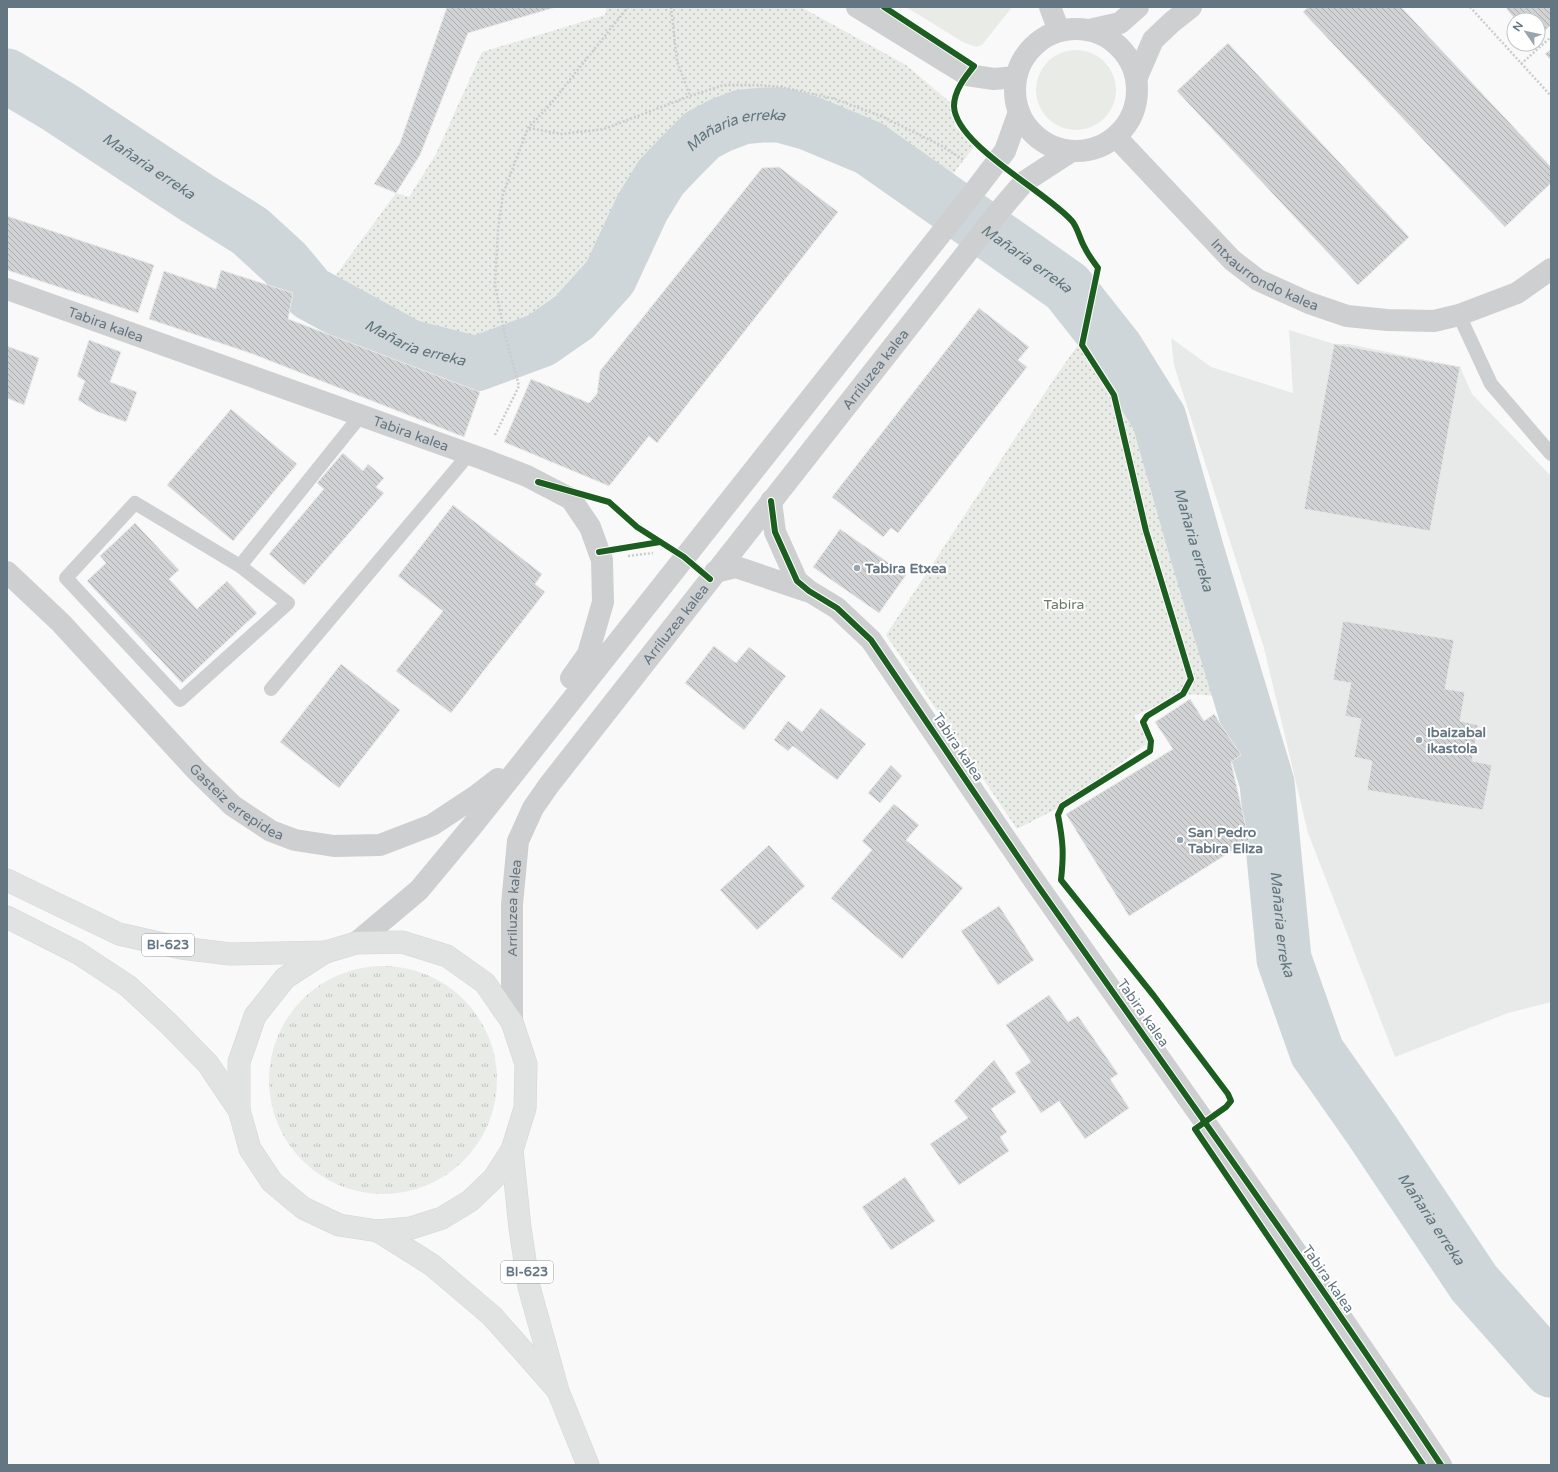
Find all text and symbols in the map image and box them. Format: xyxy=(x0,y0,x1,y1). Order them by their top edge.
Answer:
north arrow xyxy=(1506,12,1546,52)
text: N xyxy=(1510,19,1526,34)
water label: Mañaria erreka xyxy=(682,106,788,155)
water label: Mañaria erreka xyxy=(99,129,199,203)
water label: Mañaria erreka xyxy=(978,221,1077,296)
street label: Intxaurrondo kalea xyxy=(1208,235,1321,314)
street label: Tabira kalea xyxy=(66,303,146,346)
water label: Mañaria erreka xyxy=(362,316,468,370)
street label: Arriluzea kalea xyxy=(838,326,912,413)
street label: Tabira kalea xyxy=(371,412,451,455)
water label: Mañaria erreka xyxy=(1170,486,1218,594)
place label: Tabira Etxea xyxy=(864,560,947,577)
marker: Tabira Etxea xyxy=(852,563,862,573)
street label: Arriluzea kalea xyxy=(638,580,712,668)
park label: Tabira xyxy=(1044,596,1084,613)
street label: Tabira kalea xyxy=(929,709,987,785)
place label: Ibaizabal ikastola xyxy=(1427,724,1486,757)
marker: Ibaizabal ikastola xyxy=(1414,735,1424,745)
street label: Gasteiz errepidea xyxy=(186,760,286,844)
place label: San Pedro Tabira Eliza xyxy=(1187,824,1263,857)
marker: San Pedro Tabira Eliza xyxy=(1175,835,1185,845)
street label: Arriluzea kalea xyxy=(503,859,525,957)
water label: Mañaria erreka xyxy=(1267,870,1299,980)
road number: BI-623 xyxy=(142,934,194,956)
street label: Tabira kalea xyxy=(1113,976,1173,1050)
water label: Mañaria erreka xyxy=(1394,1170,1469,1269)
street label: Tabira kalea xyxy=(1298,1242,1358,1316)
road number: BI-623 xyxy=(501,1261,553,1283)

